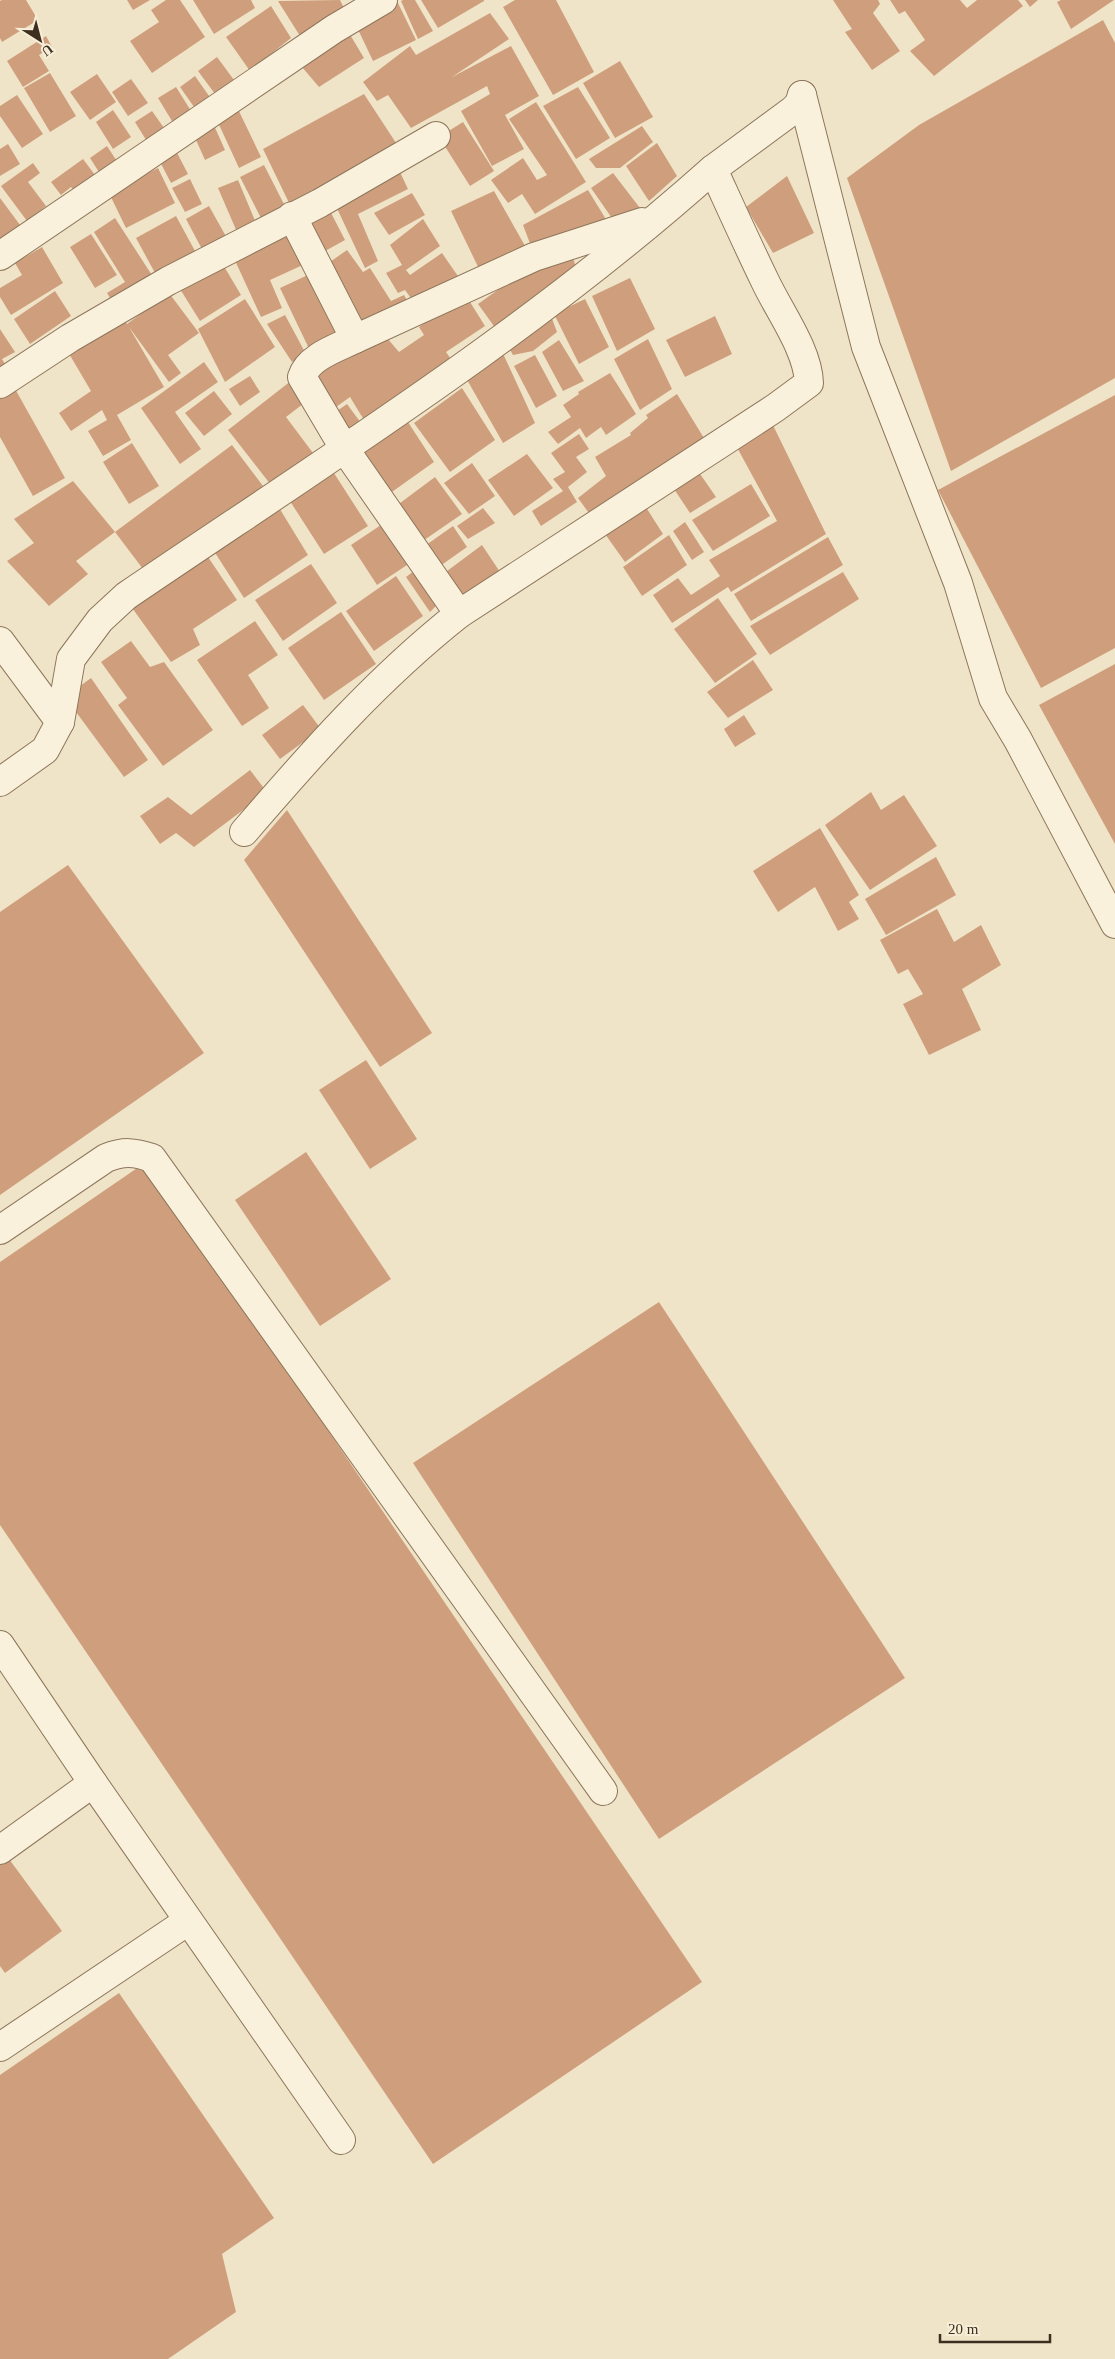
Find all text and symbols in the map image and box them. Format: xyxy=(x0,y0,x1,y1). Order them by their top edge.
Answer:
north arrow xyxy=(15,15,65,65)
text: U xyxy=(39,41,56,59)
scale bar xyxy=(940,2312,1050,2344)
text: 20 m xyxy=(948,2321,979,2337)

